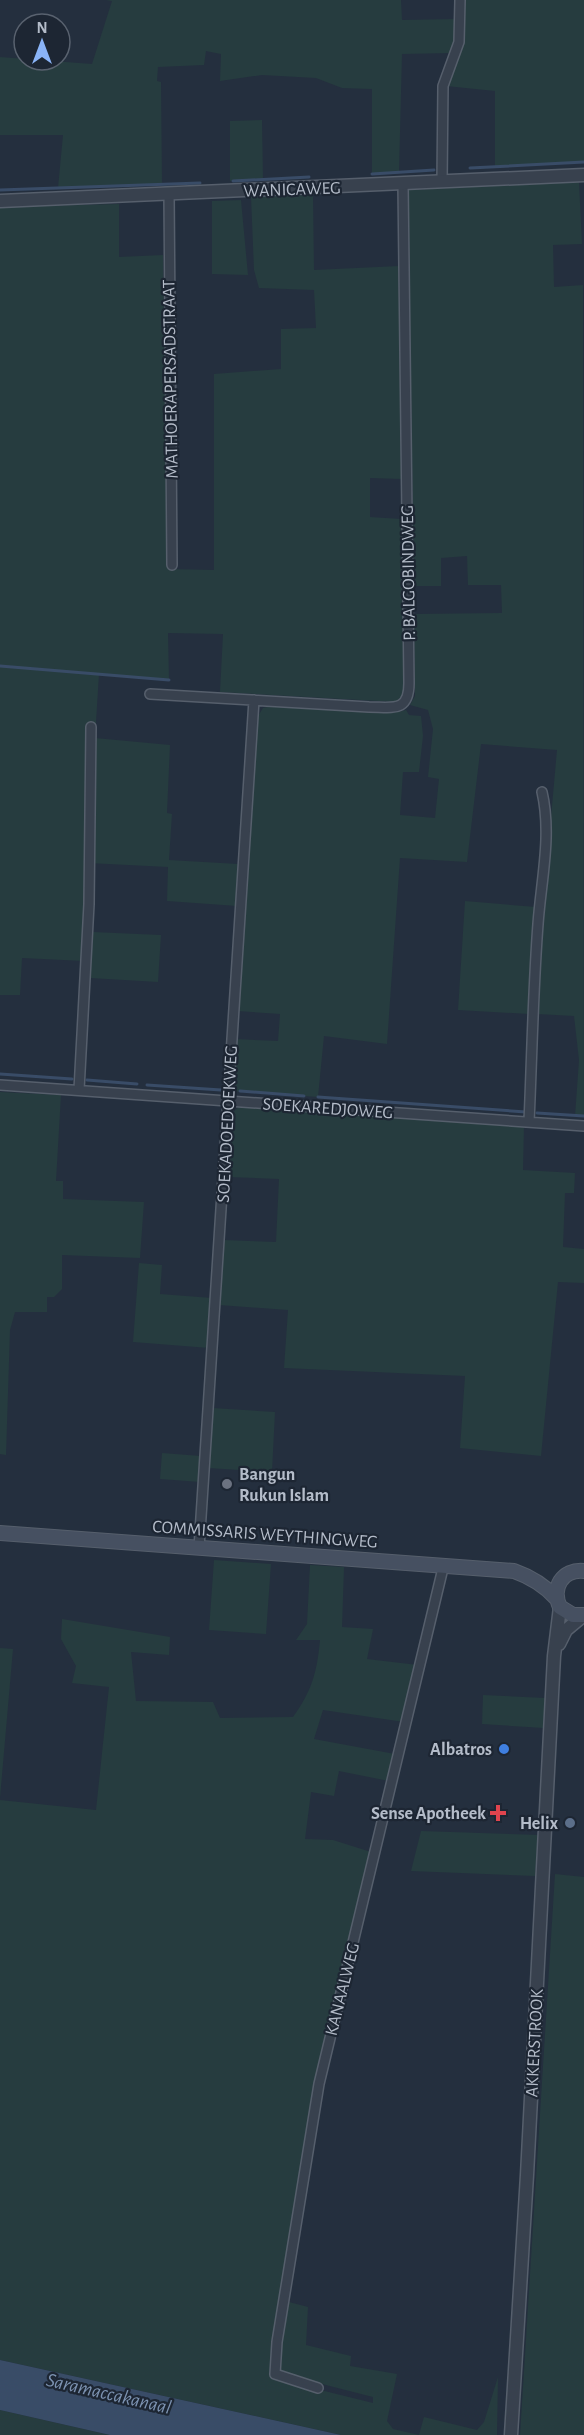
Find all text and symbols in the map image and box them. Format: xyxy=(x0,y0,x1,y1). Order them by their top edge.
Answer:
north arrow xyxy=(12,12,72,72)
text: N xyxy=(36,20,48,36)
street label: WANICAWEG xyxy=(243,179,341,201)
street label: MATHOERAPERSADSTRAAT xyxy=(160,279,182,479)
street label: P. BALGOBINDWEG xyxy=(399,505,419,641)
street label: SOEKADOEDOEKWEG xyxy=(215,1045,241,1203)
street label: SOEKAREDJOWEG xyxy=(262,1095,394,1123)
place label: Bangun Rukun Islam xyxy=(239,1466,329,1505)
marker: Bangun Rukun Islam xyxy=(220,1477,234,1491)
street label: COMMISSARIS WEYTHINGWEG xyxy=(152,1518,378,1552)
place label: Albatros xyxy=(430,1741,492,1759)
marker: Albatros xyxy=(497,1742,511,1756)
place label: Sense Apotheek xyxy=(371,1805,486,1823)
marker: Sense Apotheek xyxy=(491,1806,505,1820)
place label: Helix xyxy=(520,1815,559,1833)
marker: Helix xyxy=(563,1816,577,1830)
street label: KANAALWEG xyxy=(323,1941,363,2038)
street label: AKKERSTROOK xyxy=(523,1988,547,2098)
water label: Saramaccakanaal xyxy=(44,2370,173,2418)

